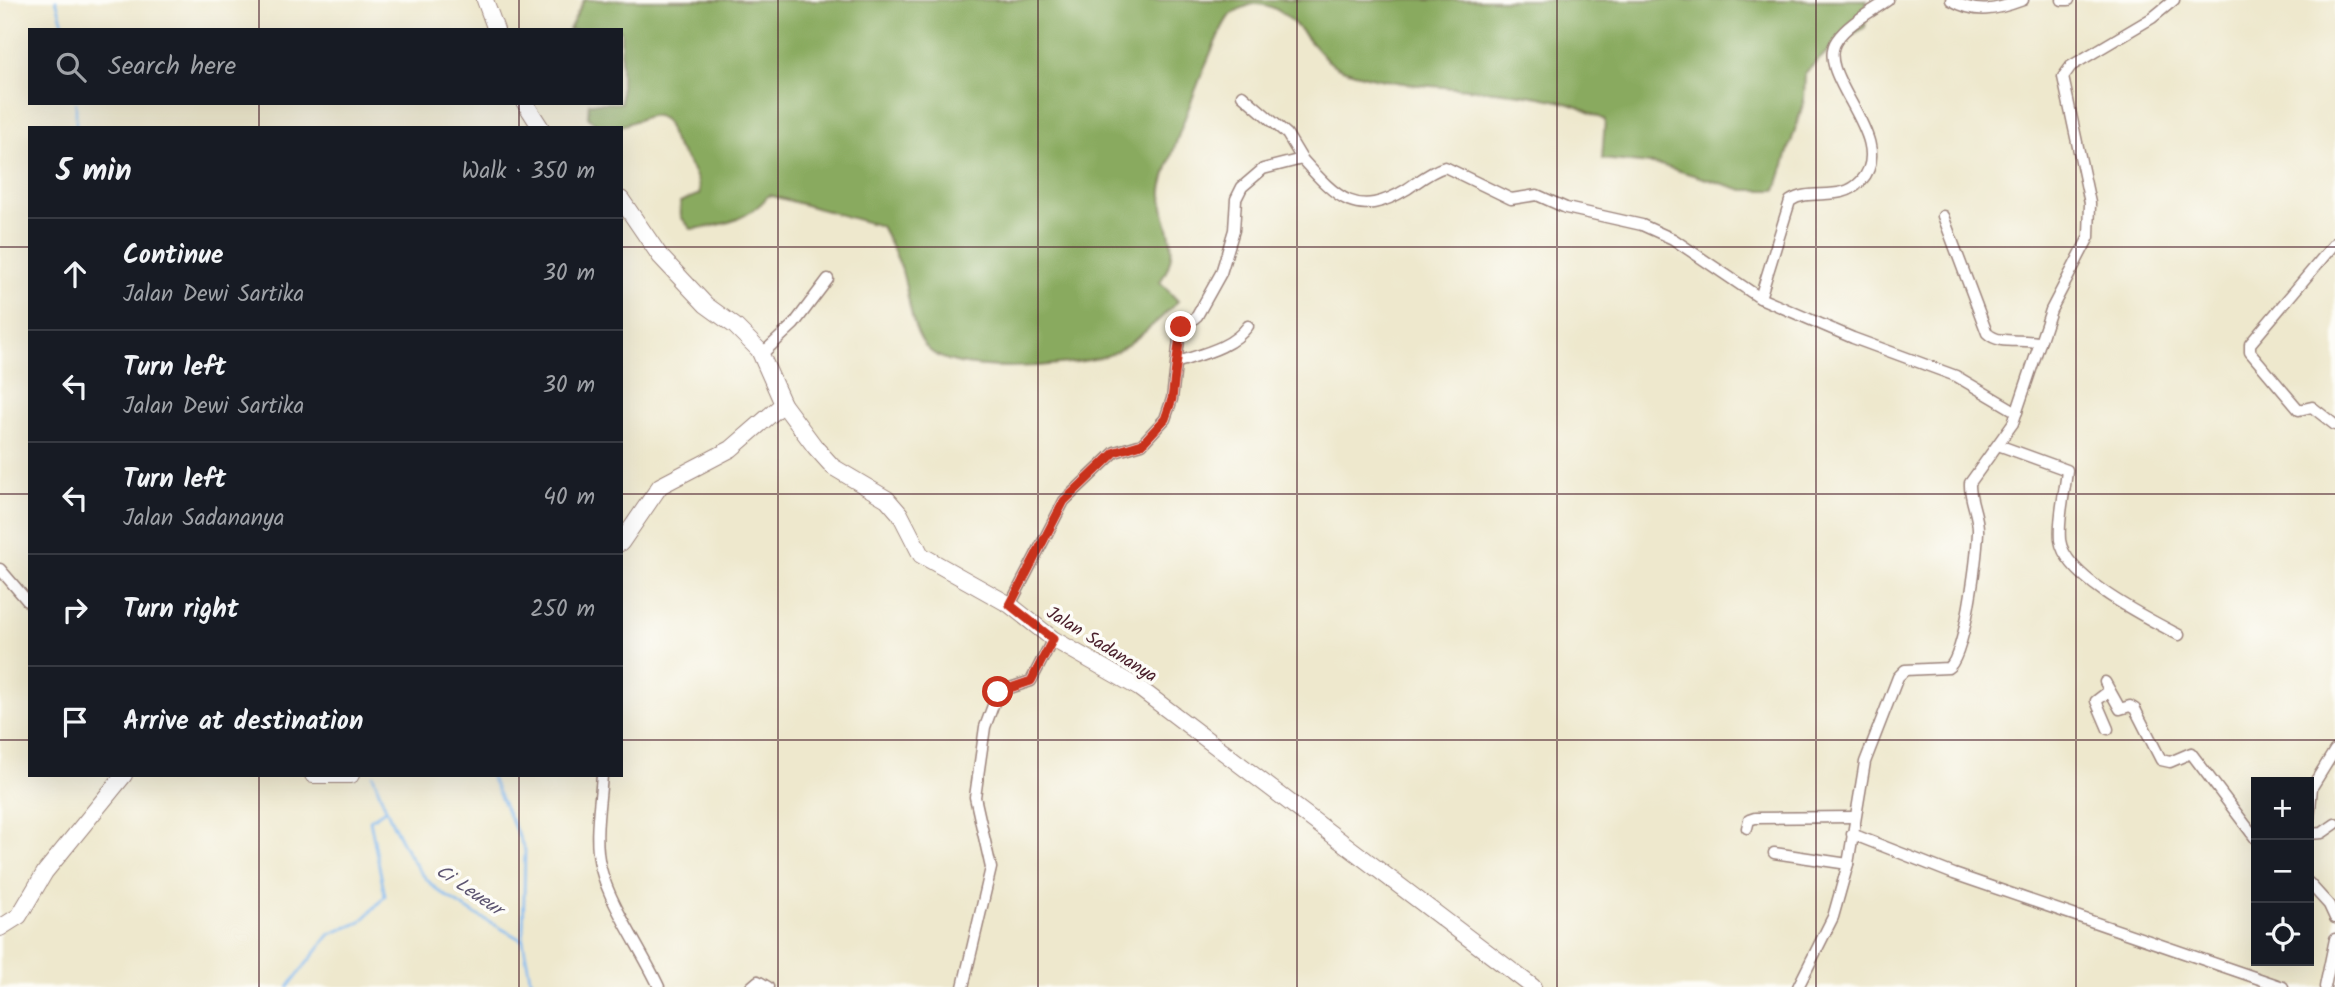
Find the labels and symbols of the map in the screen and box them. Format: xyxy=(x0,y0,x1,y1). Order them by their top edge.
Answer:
route end xyxy=(1165,311,1196,342)
street label: Jalan Sadananya xyxy=(1040,599,1163,691)
route start xyxy=(982,676,1013,707)
water label: Ci Leueur xyxy=(429,857,512,926)

